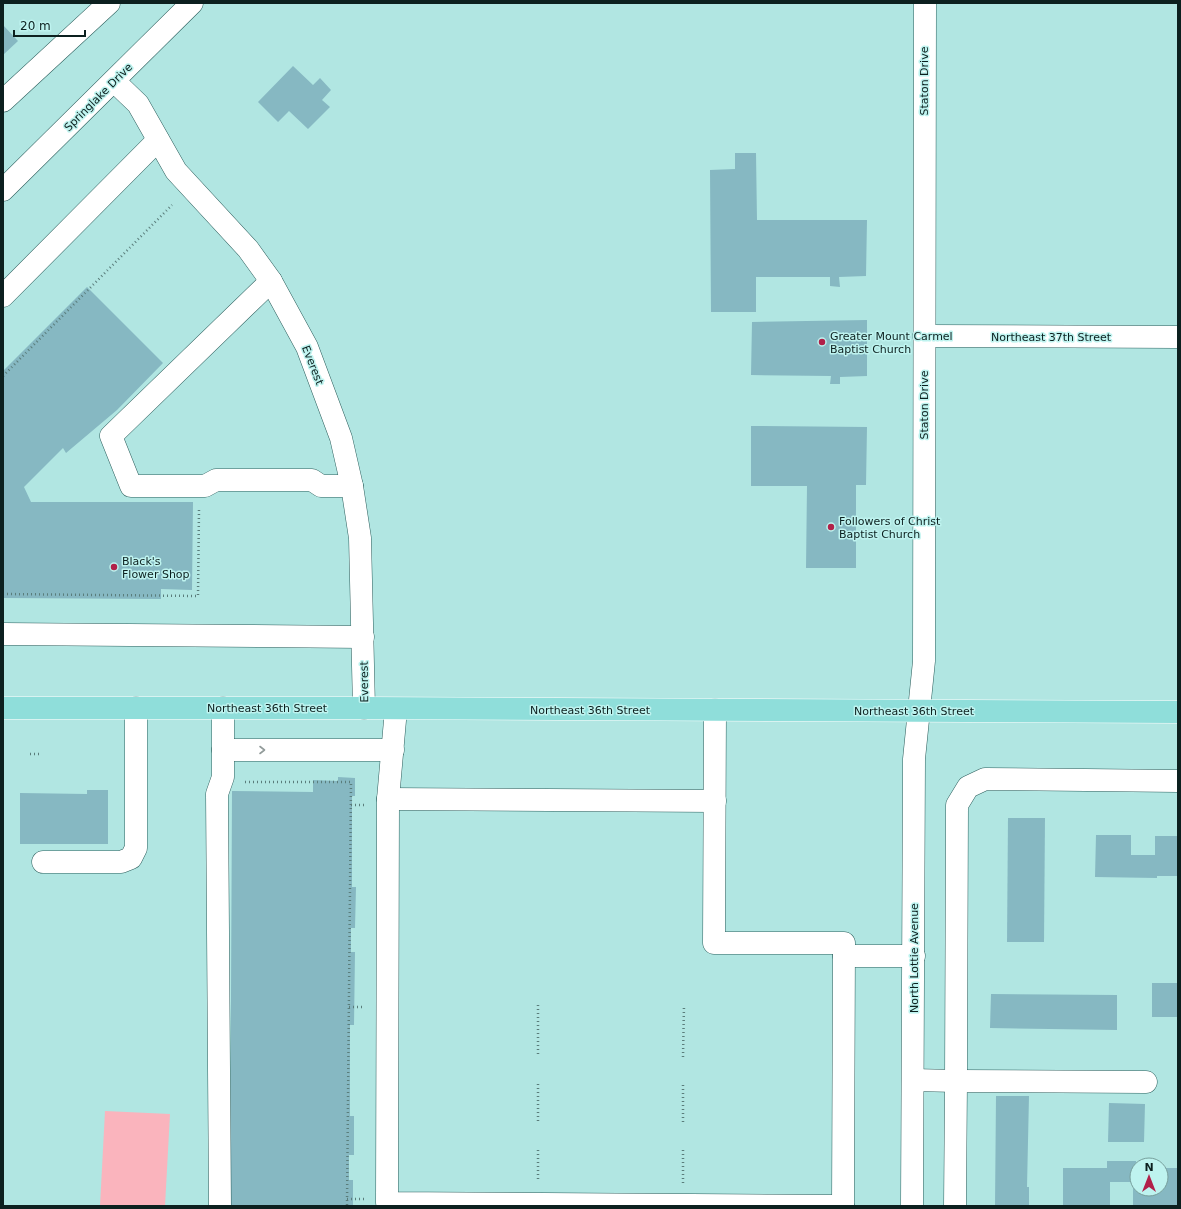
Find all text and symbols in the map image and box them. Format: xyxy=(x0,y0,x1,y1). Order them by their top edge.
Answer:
scale bar xyxy=(14,12,85,38)
text: 20 m xyxy=(20,19,51,33)
street label: Staton Drive xyxy=(918,46,931,115)
street label: Springlake Drive xyxy=(62,60,135,134)
place label: Greater Mount Carmel Baptist Church xyxy=(830,330,953,356)
street label: Northeast 37th Street xyxy=(991,331,1112,344)
marker: Greater Mount Carmel Baptist Church xyxy=(817,337,827,347)
street label: Everest xyxy=(299,344,326,387)
street label: Staton Drive xyxy=(918,370,931,439)
place label: Followers of Christ Baptist Church xyxy=(839,515,941,541)
marker: Followers of Christ Baptist Church xyxy=(826,522,836,532)
place label: Black's Flower Shop xyxy=(122,555,190,581)
marker: Black's Flower Shop xyxy=(109,562,119,572)
street label: Everest xyxy=(358,661,371,703)
street label: Northeast 36th Street xyxy=(207,702,328,715)
street label: Northeast 36th Street xyxy=(530,704,651,717)
street label: Northeast 36th Street xyxy=(854,705,975,718)
one-way arrow xyxy=(259,746,265,754)
street label: North Lottie Avenue xyxy=(908,903,921,1013)
north arrow xyxy=(1129,1157,1169,1197)
text: N xyxy=(1144,1161,1154,1174)

